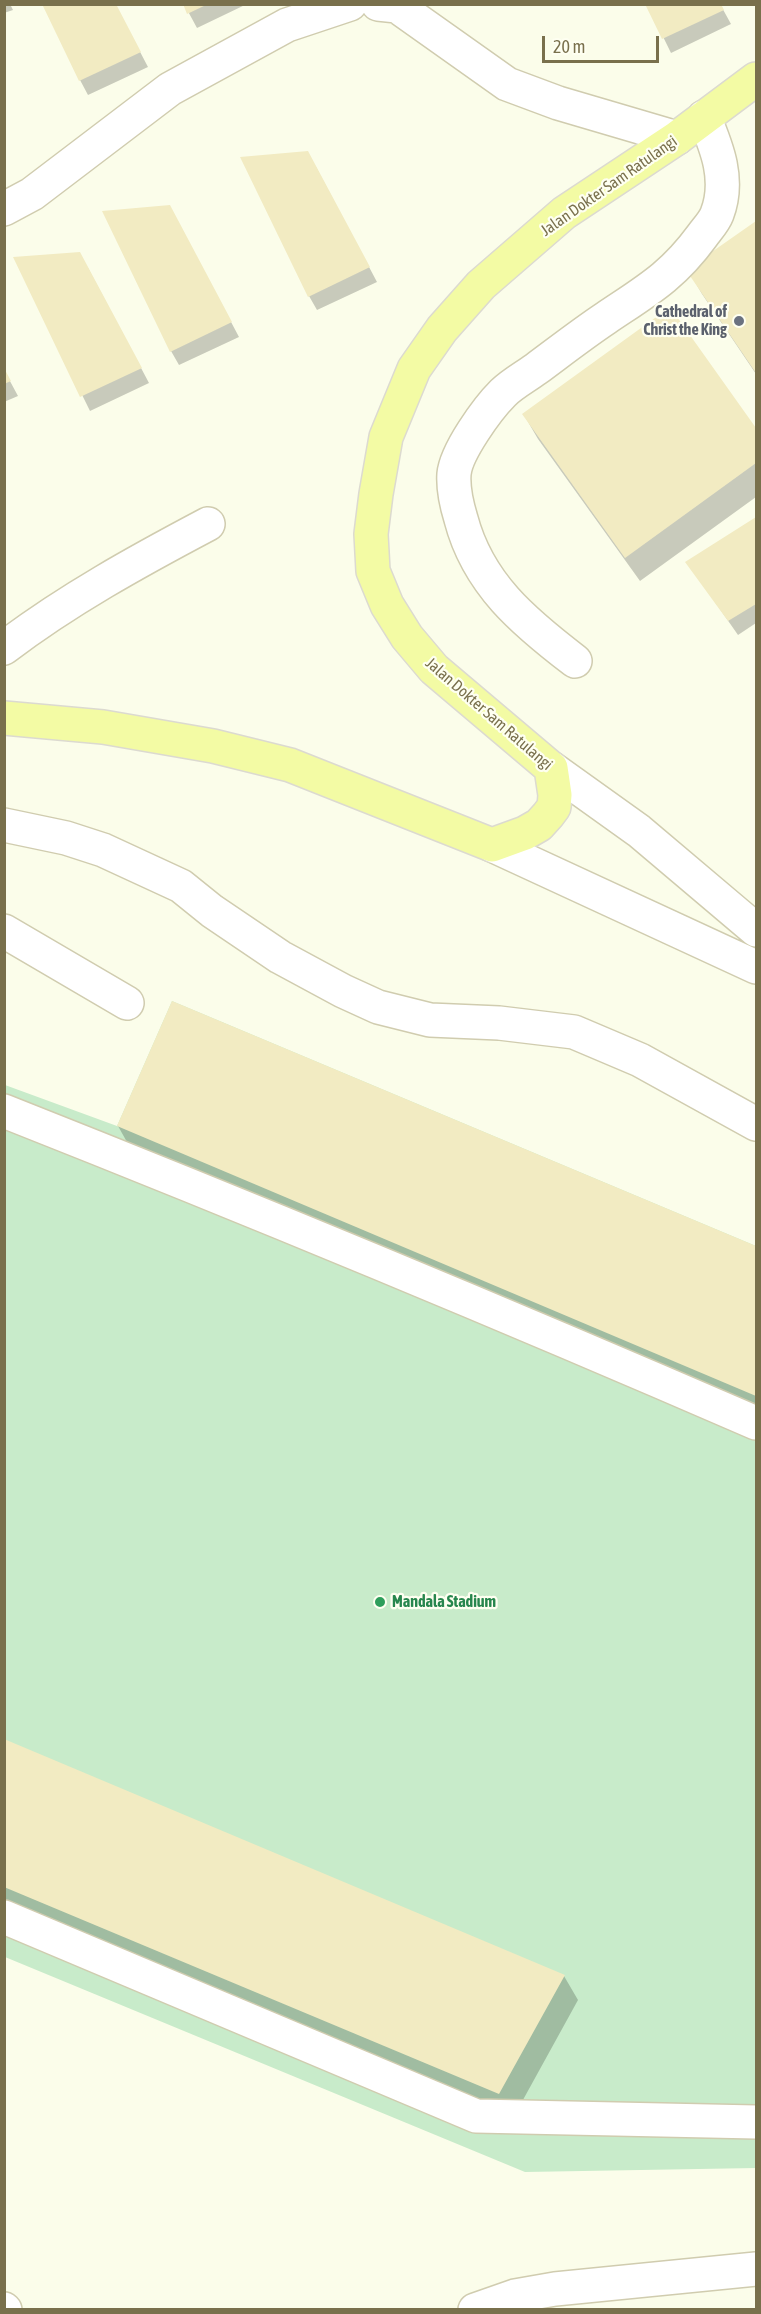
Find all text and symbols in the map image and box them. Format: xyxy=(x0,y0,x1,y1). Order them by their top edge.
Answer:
scale bar xyxy=(545,24,662,62)
text: 20 m xyxy=(553,36,585,57)
street label: Jalan Dokter Sam Ratulangi xyxy=(537,132,681,240)
place label: Cathedral of Christ the King xyxy=(643,302,727,340)
marker: Cathedral of Christ the King xyxy=(732,314,746,328)
street label: Jalan Dokter Sam Ratulangi xyxy=(422,654,556,774)
place label: Mandala Stadium xyxy=(392,1592,496,1612)
marker: Mandala Stadium xyxy=(373,1595,387,1609)

